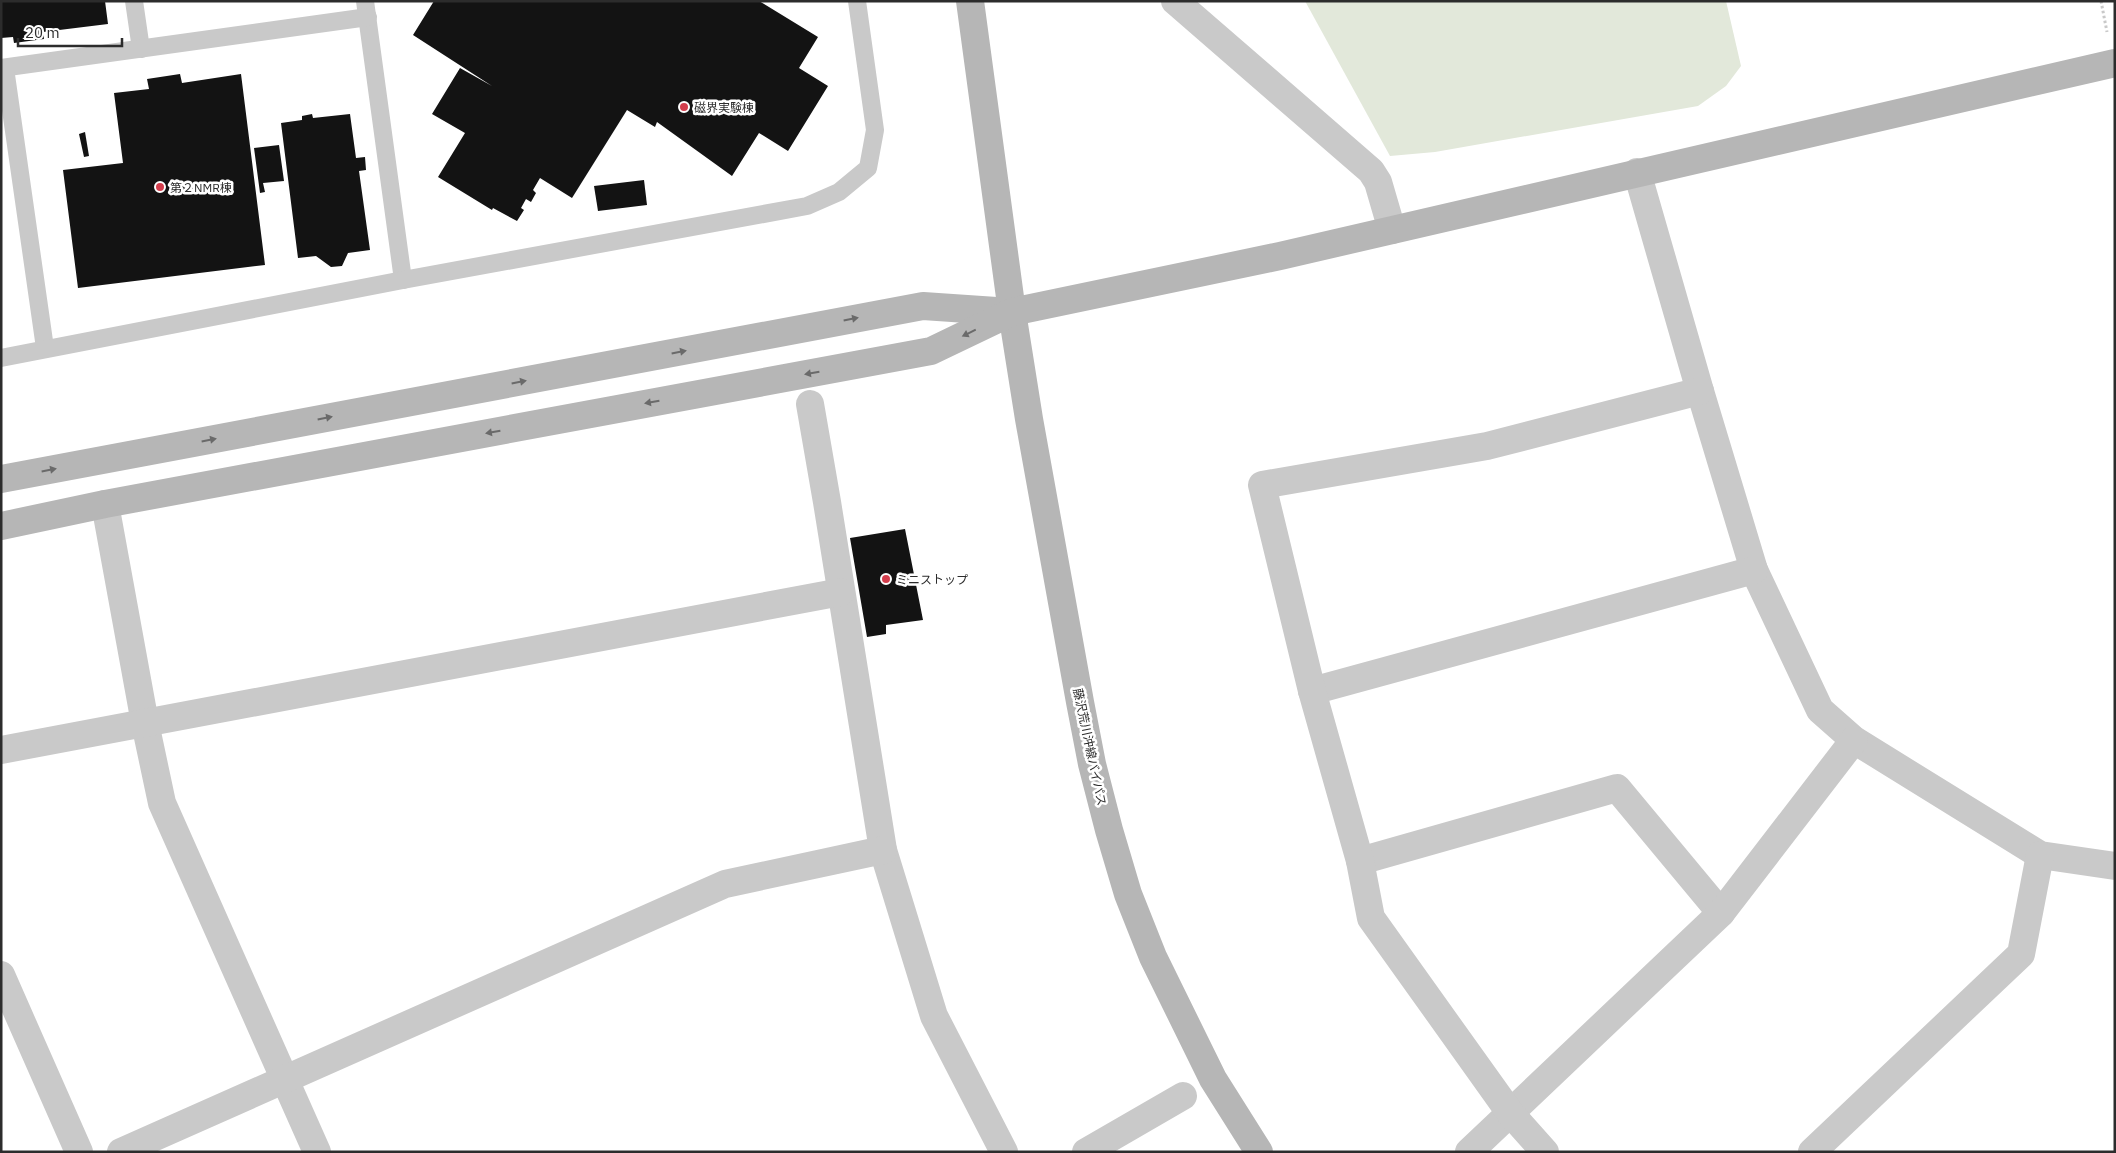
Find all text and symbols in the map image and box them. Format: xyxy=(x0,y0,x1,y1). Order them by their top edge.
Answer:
scale bar xyxy=(18,15,121,47)
text: 20 m xyxy=(25,23,60,42)
place label: 磁界実験棟 xyxy=(694,100,754,115)
marker: 磁界実験棟 xyxy=(678,101,690,113)
place label: 第２NMR棟 xyxy=(170,180,232,195)
marker: 第２NMR棟 xyxy=(154,181,166,193)
one-way arrow xyxy=(844,315,860,323)
one-way arrow xyxy=(961,329,976,337)
one-way arrow xyxy=(671,348,687,356)
one-way arrow xyxy=(804,369,820,377)
one-way arrow xyxy=(511,378,527,386)
one-way arrow xyxy=(644,399,660,407)
one-way arrow xyxy=(317,414,333,422)
one-way arrow xyxy=(485,428,500,436)
one-way arrow xyxy=(201,435,217,443)
one-way arrow xyxy=(42,465,58,473)
place label: ミニストップ xyxy=(896,572,968,587)
marker: ミニストップ xyxy=(880,573,892,585)
street label: 藤沢荒川沖線バイパス xyxy=(1070,687,1110,807)

